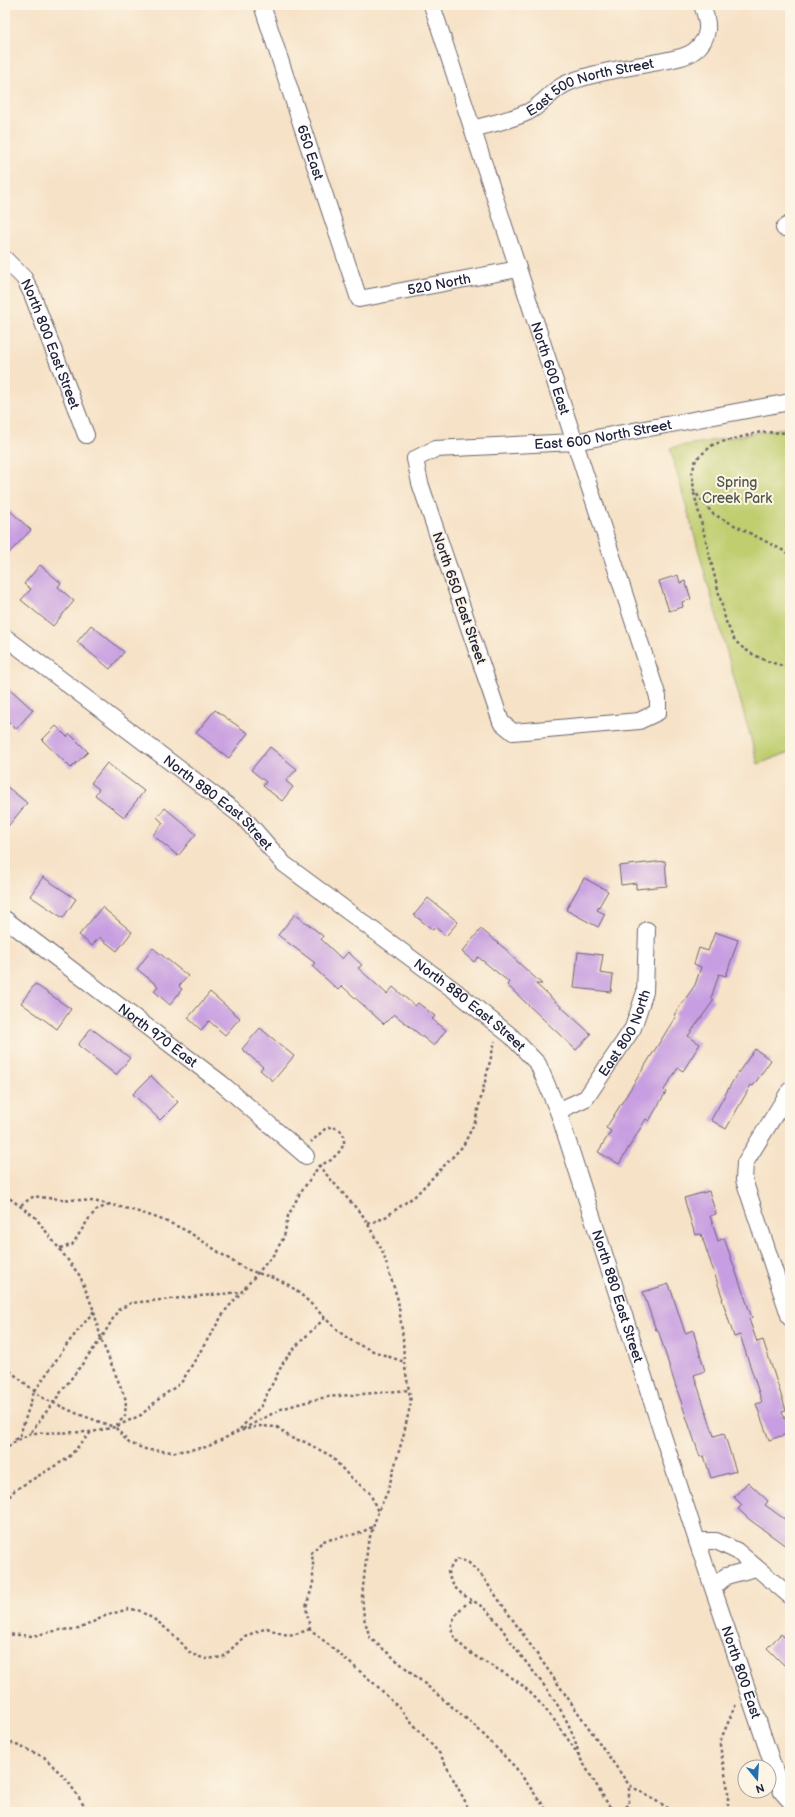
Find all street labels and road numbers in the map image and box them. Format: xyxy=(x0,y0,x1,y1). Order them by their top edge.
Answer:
street label: East 500 North Street xyxy=(523,54,656,120)
street label: 650 East xyxy=(294,122,328,183)
street label: 520 North xyxy=(406,270,472,298)
street label: North 800 East Street xyxy=(17,276,84,412)
street label: North 600 East xyxy=(527,319,574,417)
street label: East 600 North Street xyxy=(534,416,673,452)
street label: North 650 East Street xyxy=(428,530,490,667)
street label: North 880 East Street xyxy=(160,751,277,854)
street label: North 880 East Street xyxy=(411,955,530,1055)
street label: East 800 North xyxy=(595,987,654,1080)
street label: North 970 East xyxy=(115,1000,201,1071)
street label: North 880 East Street xyxy=(588,1228,647,1365)
street label: North 800 East xyxy=(718,1624,765,1721)

